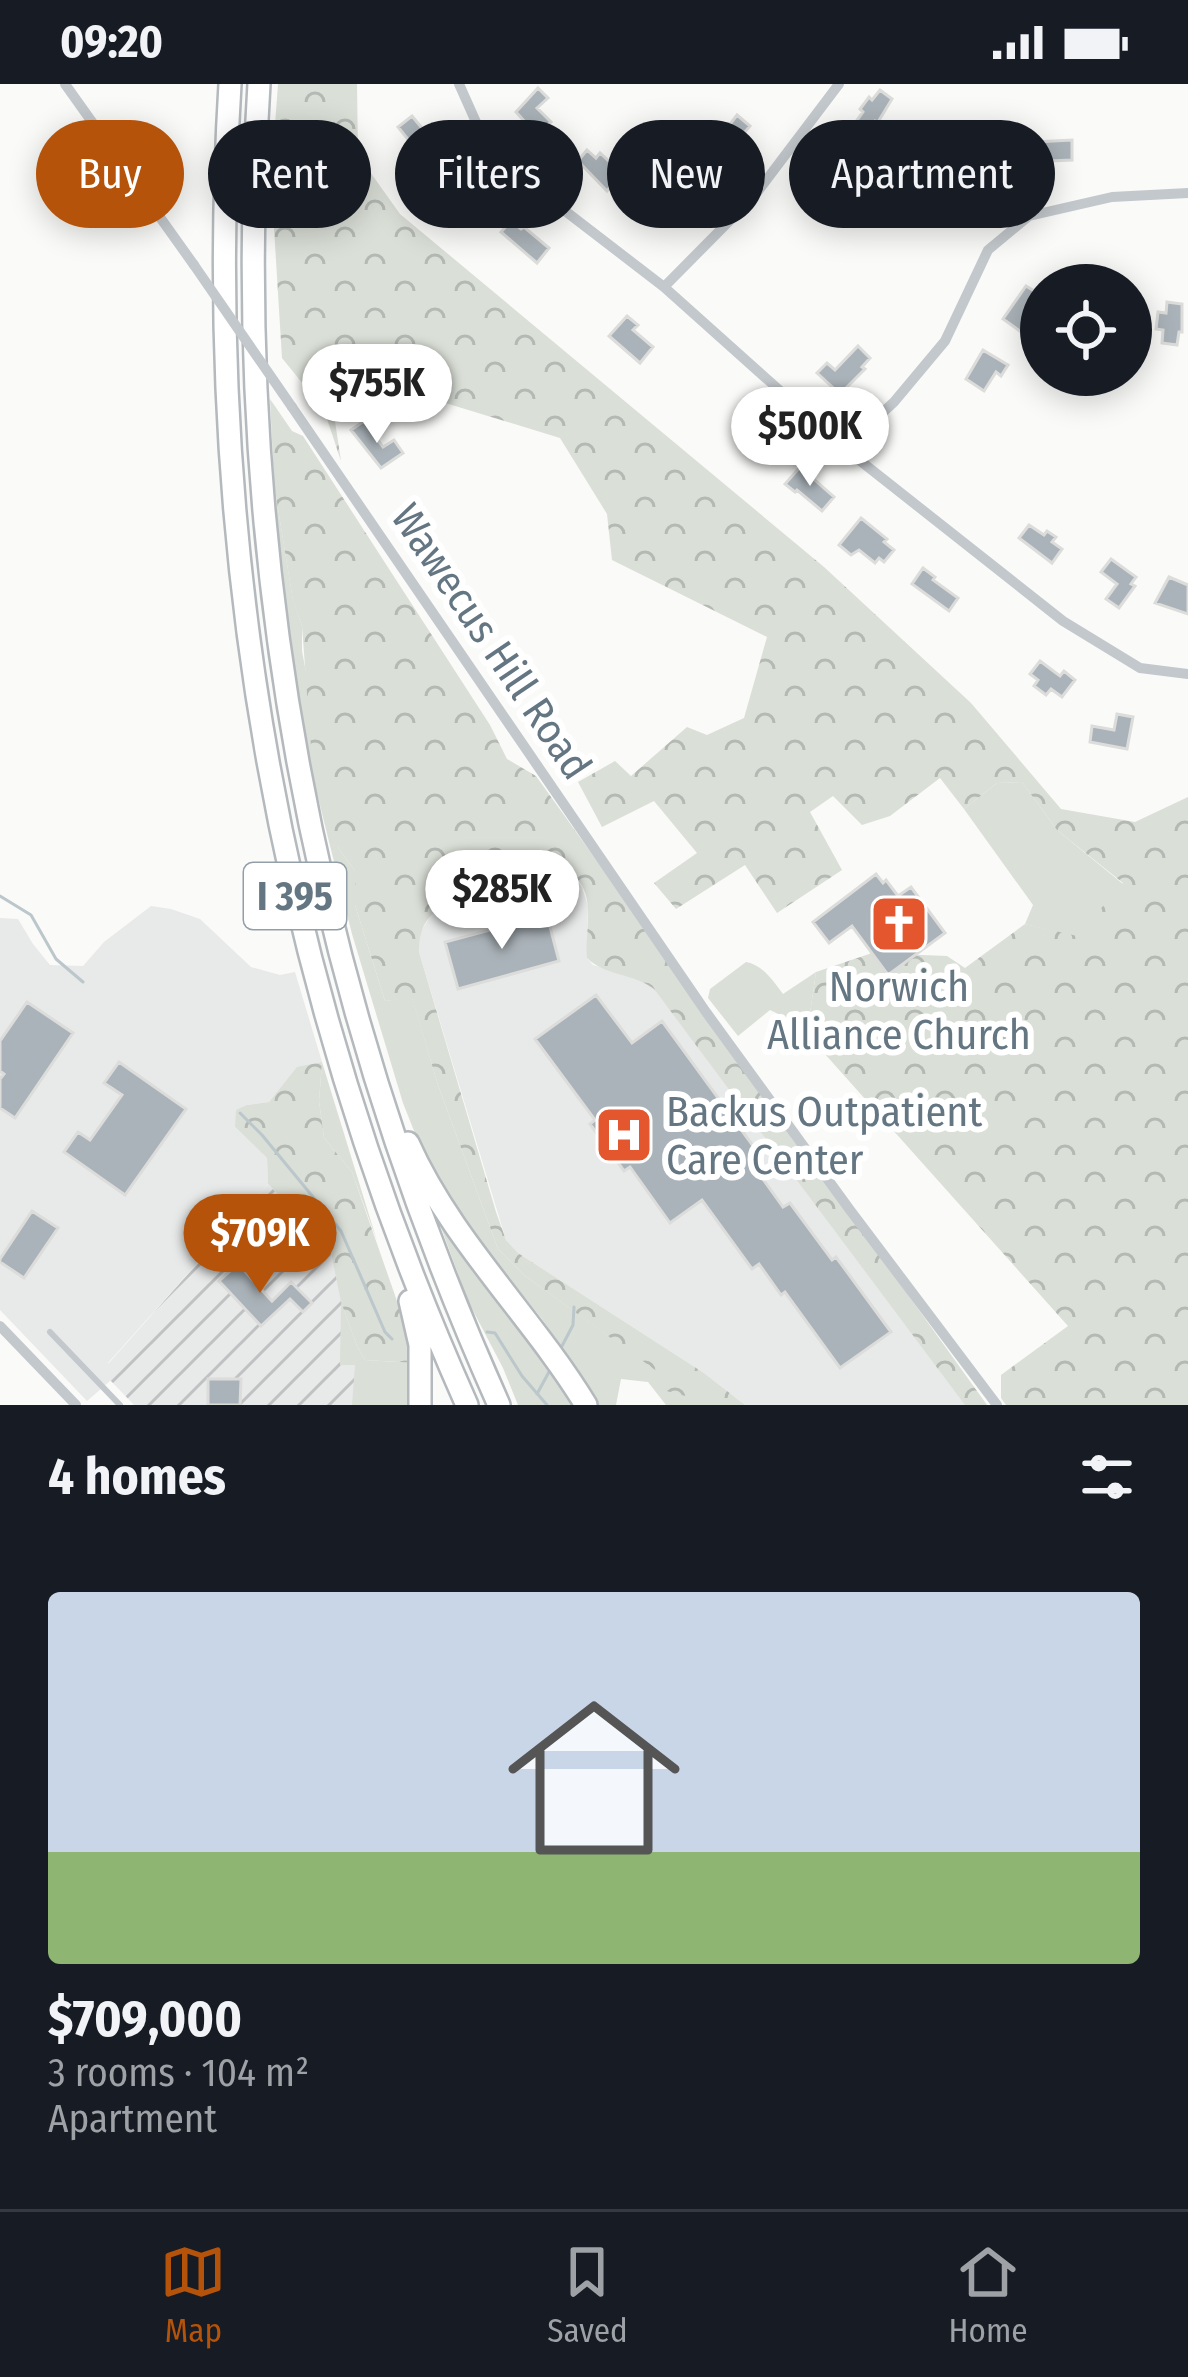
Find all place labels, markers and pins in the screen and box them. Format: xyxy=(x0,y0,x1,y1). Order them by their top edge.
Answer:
pin: $755K xyxy=(293,344,461,446)
pin: $500K xyxy=(726,387,894,489)
pin: $285K xyxy=(418,850,586,952)
church icon: Norwich Alliance Church xyxy=(868,893,930,955)
place label: Norwich Alliance Church xyxy=(767,962,1031,1060)
place label: Backus Outpatient Care Center xyxy=(666,1087,982,1185)
hospital icon: Backus Outpatient Care Center xyxy=(593,1104,655,1166)
pin: $709K xyxy=(176,1194,344,1296)

